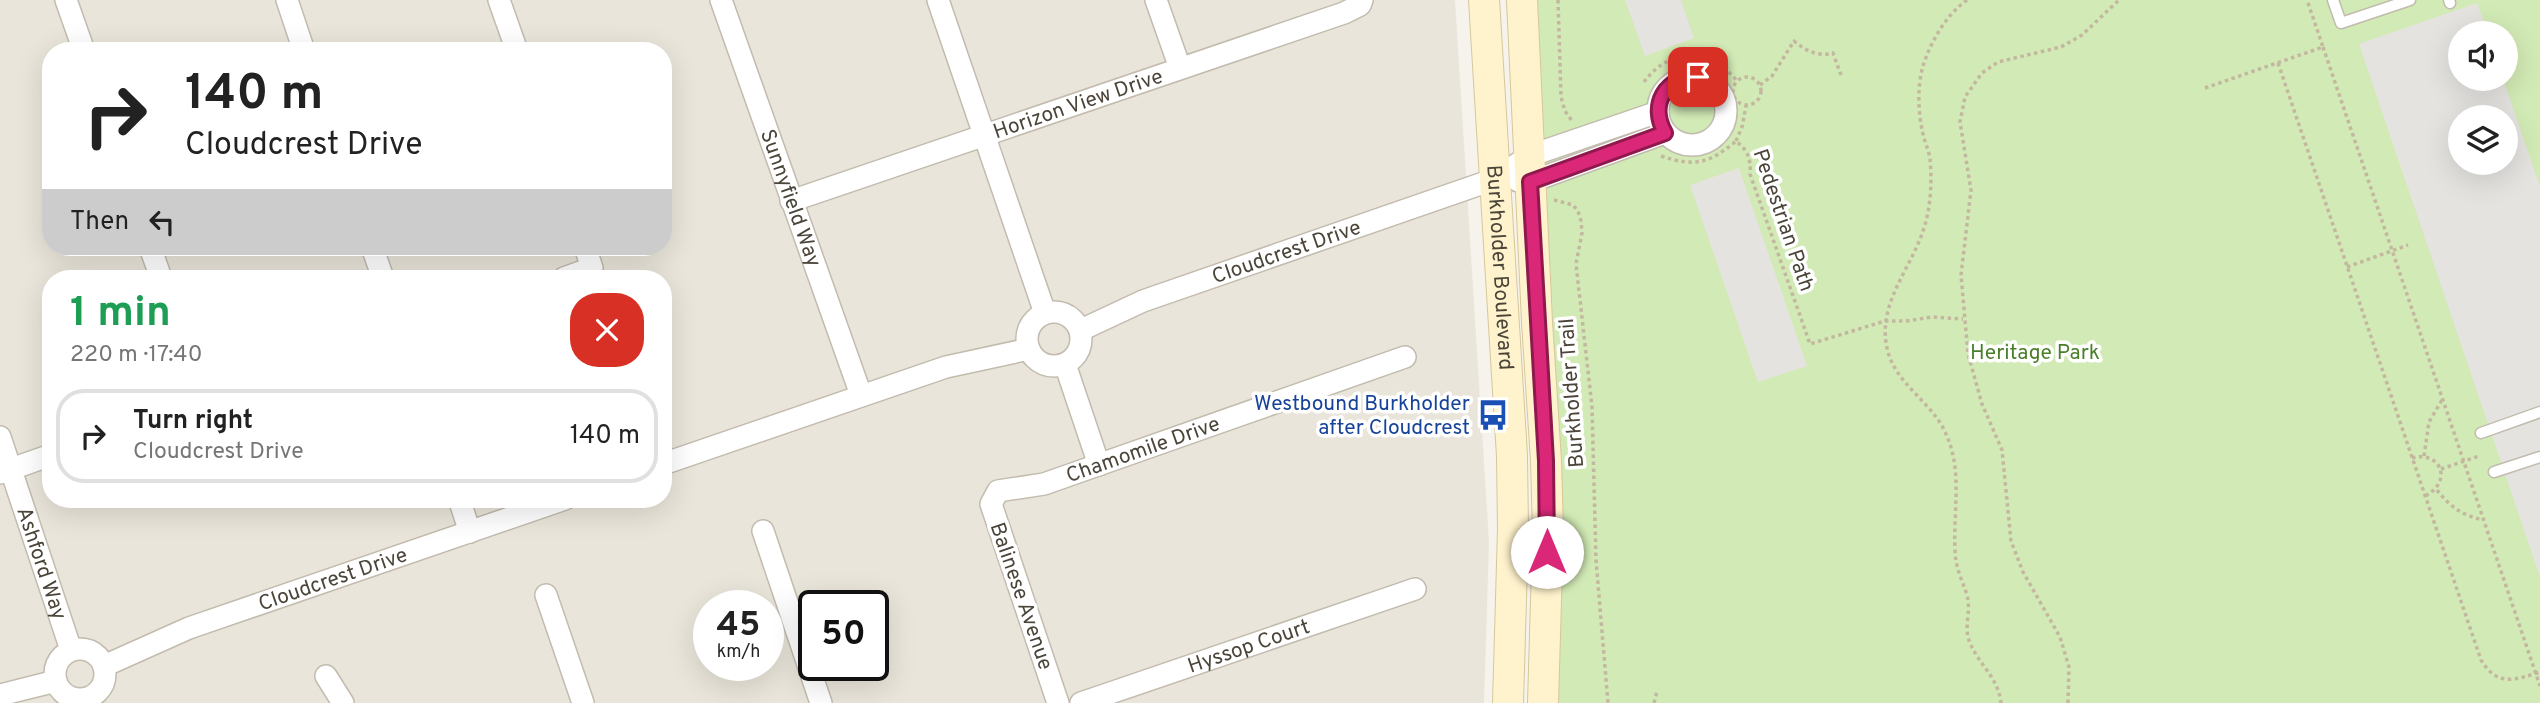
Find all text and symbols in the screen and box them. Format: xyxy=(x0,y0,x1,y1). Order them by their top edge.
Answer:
map controls xyxy=(2448,21,2518,175)
button: sound xyxy=(2448,21,2518,91)
pin xyxy=(1668,47,1728,107)
icon: arrive xyxy=(1679,58,1717,96)
street label: Horizon View Drive xyxy=(990,64,1167,146)
text: 140 m xyxy=(185,65,324,127)
icon: right xyxy=(70,70,161,161)
button: layers xyxy=(2448,105,2518,175)
text: Cloudcrest Drive xyxy=(185,126,423,166)
street label: Sunnyfield Way xyxy=(753,126,827,271)
street label: Pedestrian Path xyxy=(1746,146,1820,295)
street label: Burkholder Boulevard xyxy=(1479,164,1519,371)
icon: left xyxy=(143,203,181,241)
text: Then xyxy=(70,206,129,239)
street label: Cloudcrest Drive xyxy=(1209,214,1365,291)
text: 1 min xyxy=(70,288,171,341)
button: close xyxy=(570,293,644,367)
street label: Burkholder Trail xyxy=(1554,317,1591,469)
park label: Heritage Park xyxy=(1970,340,2100,367)
text: 220 m · 17:40 xyxy=(70,341,202,370)
place label: Westbound Burkholder after Cloudcrest xyxy=(1254,391,1470,442)
bus stop icon: Westbound Burkholder after Cloudcrest xyxy=(1476,398,1510,432)
text: Turn right xyxy=(133,405,253,438)
street label: Chamomile Drive xyxy=(1063,411,1224,490)
icon: right xyxy=(74,417,112,455)
text: 140 m xyxy=(570,420,640,453)
text: Cloudcrest Drive xyxy=(133,438,304,467)
street label: Ashford Way xyxy=(9,504,72,623)
position arrow xyxy=(1510,515,1584,589)
street label: Balinese Avenue xyxy=(983,519,1058,674)
street label: Cloudcrest Drive xyxy=(255,542,411,618)
speed limit sign: 50 xyxy=(798,590,889,681)
text: 45 xyxy=(717,604,760,648)
street label: Hyssop Court xyxy=(1184,614,1314,681)
text: km/h xyxy=(717,641,760,664)

